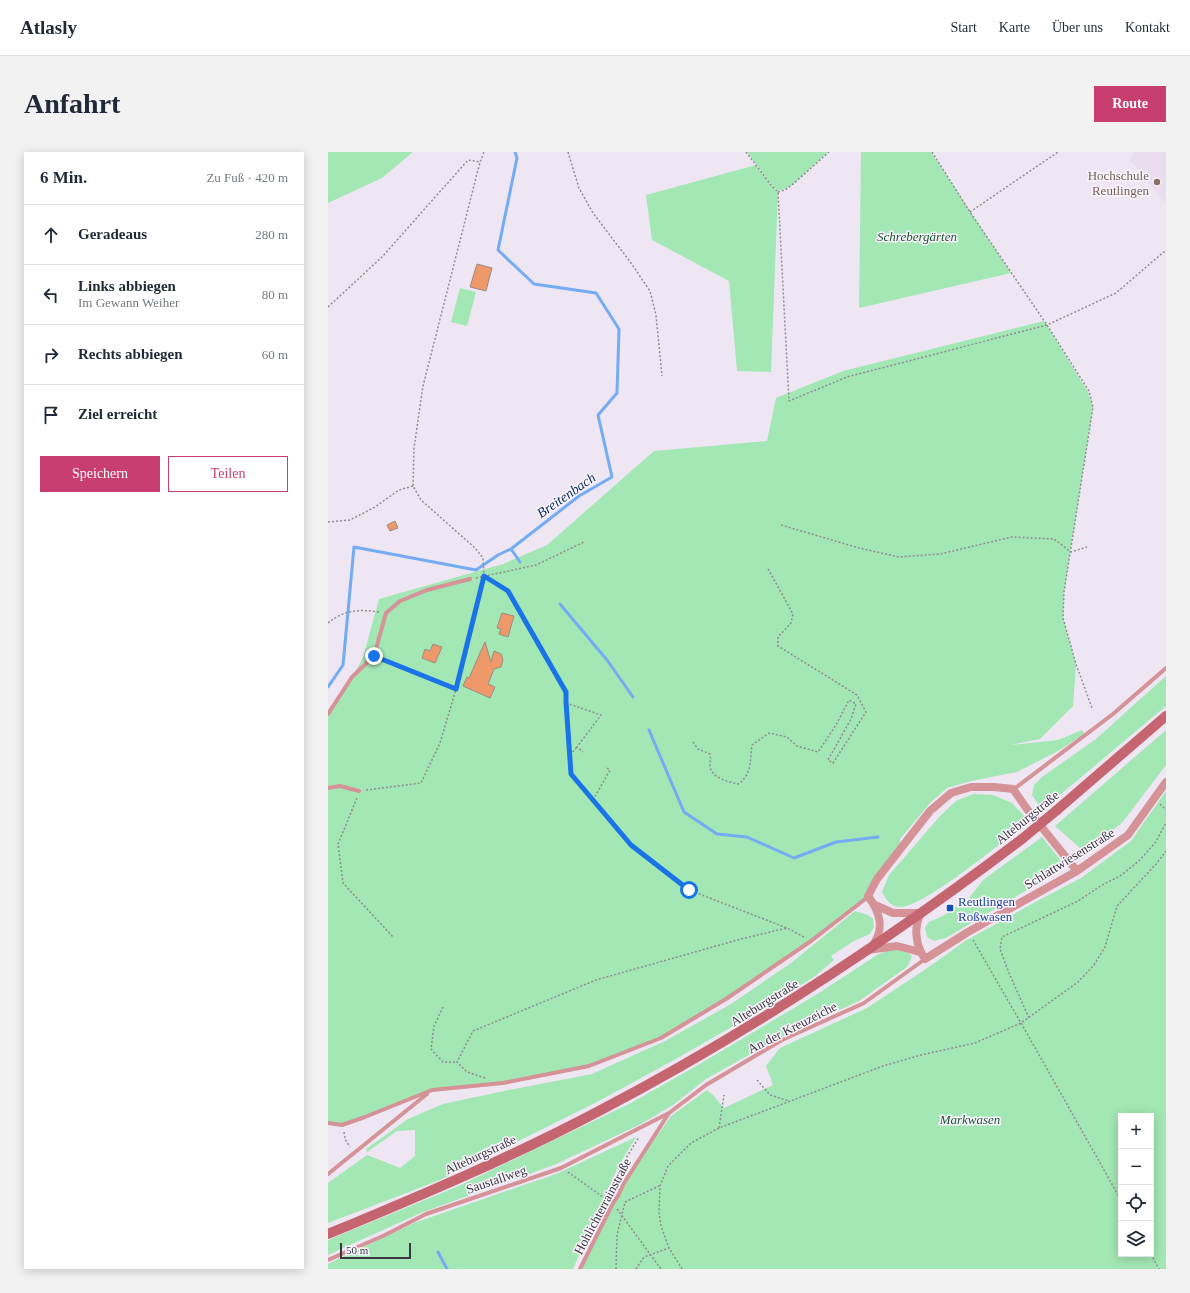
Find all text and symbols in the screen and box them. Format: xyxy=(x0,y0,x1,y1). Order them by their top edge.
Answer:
text: Atlasly xyxy=(20,17,77,38)
text: Start xyxy=(950,20,977,35)
text: Karte xyxy=(999,20,1030,35)
text: Über uns xyxy=(1052,20,1103,35)
text: Kontakt xyxy=(1125,20,1170,35)
button: Route xyxy=(1094,86,1166,122)
text: Anfahrt xyxy=(24,88,120,119)
text: 6 Min. xyxy=(40,168,87,187)
place label: Hochschule Reutlingen xyxy=(1088,168,1149,198)
text: Zu Fuß · 420 m xyxy=(206,170,288,185)
marker: Hochschule Reutlingen xyxy=(1152,177,1162,187)
icon: ahead xyxy=(40,224,62,246)
text: Geradeaus xyxy=(78,226,147,242)
text: 280 m xyxy=(255,227,288,242)
park label: Schrebergärten xyxy=(877,229,957,244)
text: Links abbiegen xyxy=(78,278,176,294)
icon: left xyxy=(40,284,62,306)
text: 80 m xyxy=(262,287,288,302)
text: Im Gewann Weiher xyxy=(78,295,179,310)
icon: right xyxy=(40,344,62,366)
text: Rechts abbiegen xyxy=(78,346,183,362)
text: 60 m xyxy=(262,347,288,362)
icon: arrive xyxy=(40,404,62,426)
text: Ziel erreicht xyxy=(78,406,157,422)
button: Speichern xyxy=(40,456,160,492)
button: Teilen xyxy=(168,456,288,492)
water label: Breitenbach xyxy=(534,470,598,521)
route end xyxy=(365,647,383,665)
street label: Alteburgstraße xyxy=(993,787,1062,847)
street label: Schlattwiesenstraße xyxy=(1022,825,1117,892)
route start xyxy=(680,881,698,899)
place label: Reutlingen Roßwasen xyxy=(958,894,1016,924)
marker: Reutlingen Roßwasen xyxy=(945,903,955,913)
street label: Alteburgstraße xyxy=(728,976,801,1029)
street label: An der Kreuzeiche xyxy=(745,998,840,1056)
park label: Markwasen xyxy=(939,1112,1000,1127)
map controls xyxy=(1118,1113,1154,1257)
button: + xyxy=(1118,1113,1154,1149)
street label: Alteburgstraße xyxy=(442,1131,518,1178)
button: − xyxy=(1118,1149,1154,1185)
street label: Hohlichterrainstraße xyxy=(571,1155,634,1257)
street label: Saustallweg xyxy=(464,1162,529,1197)
button: locate xyxy=(1118,1185,1154,1221)
button: layers xyxy=(1118,1221,1154,1257)
scale bar xyxy=(340,1241,411,1260)
text: 50 m xyxy=(346,1244,368,1256)

